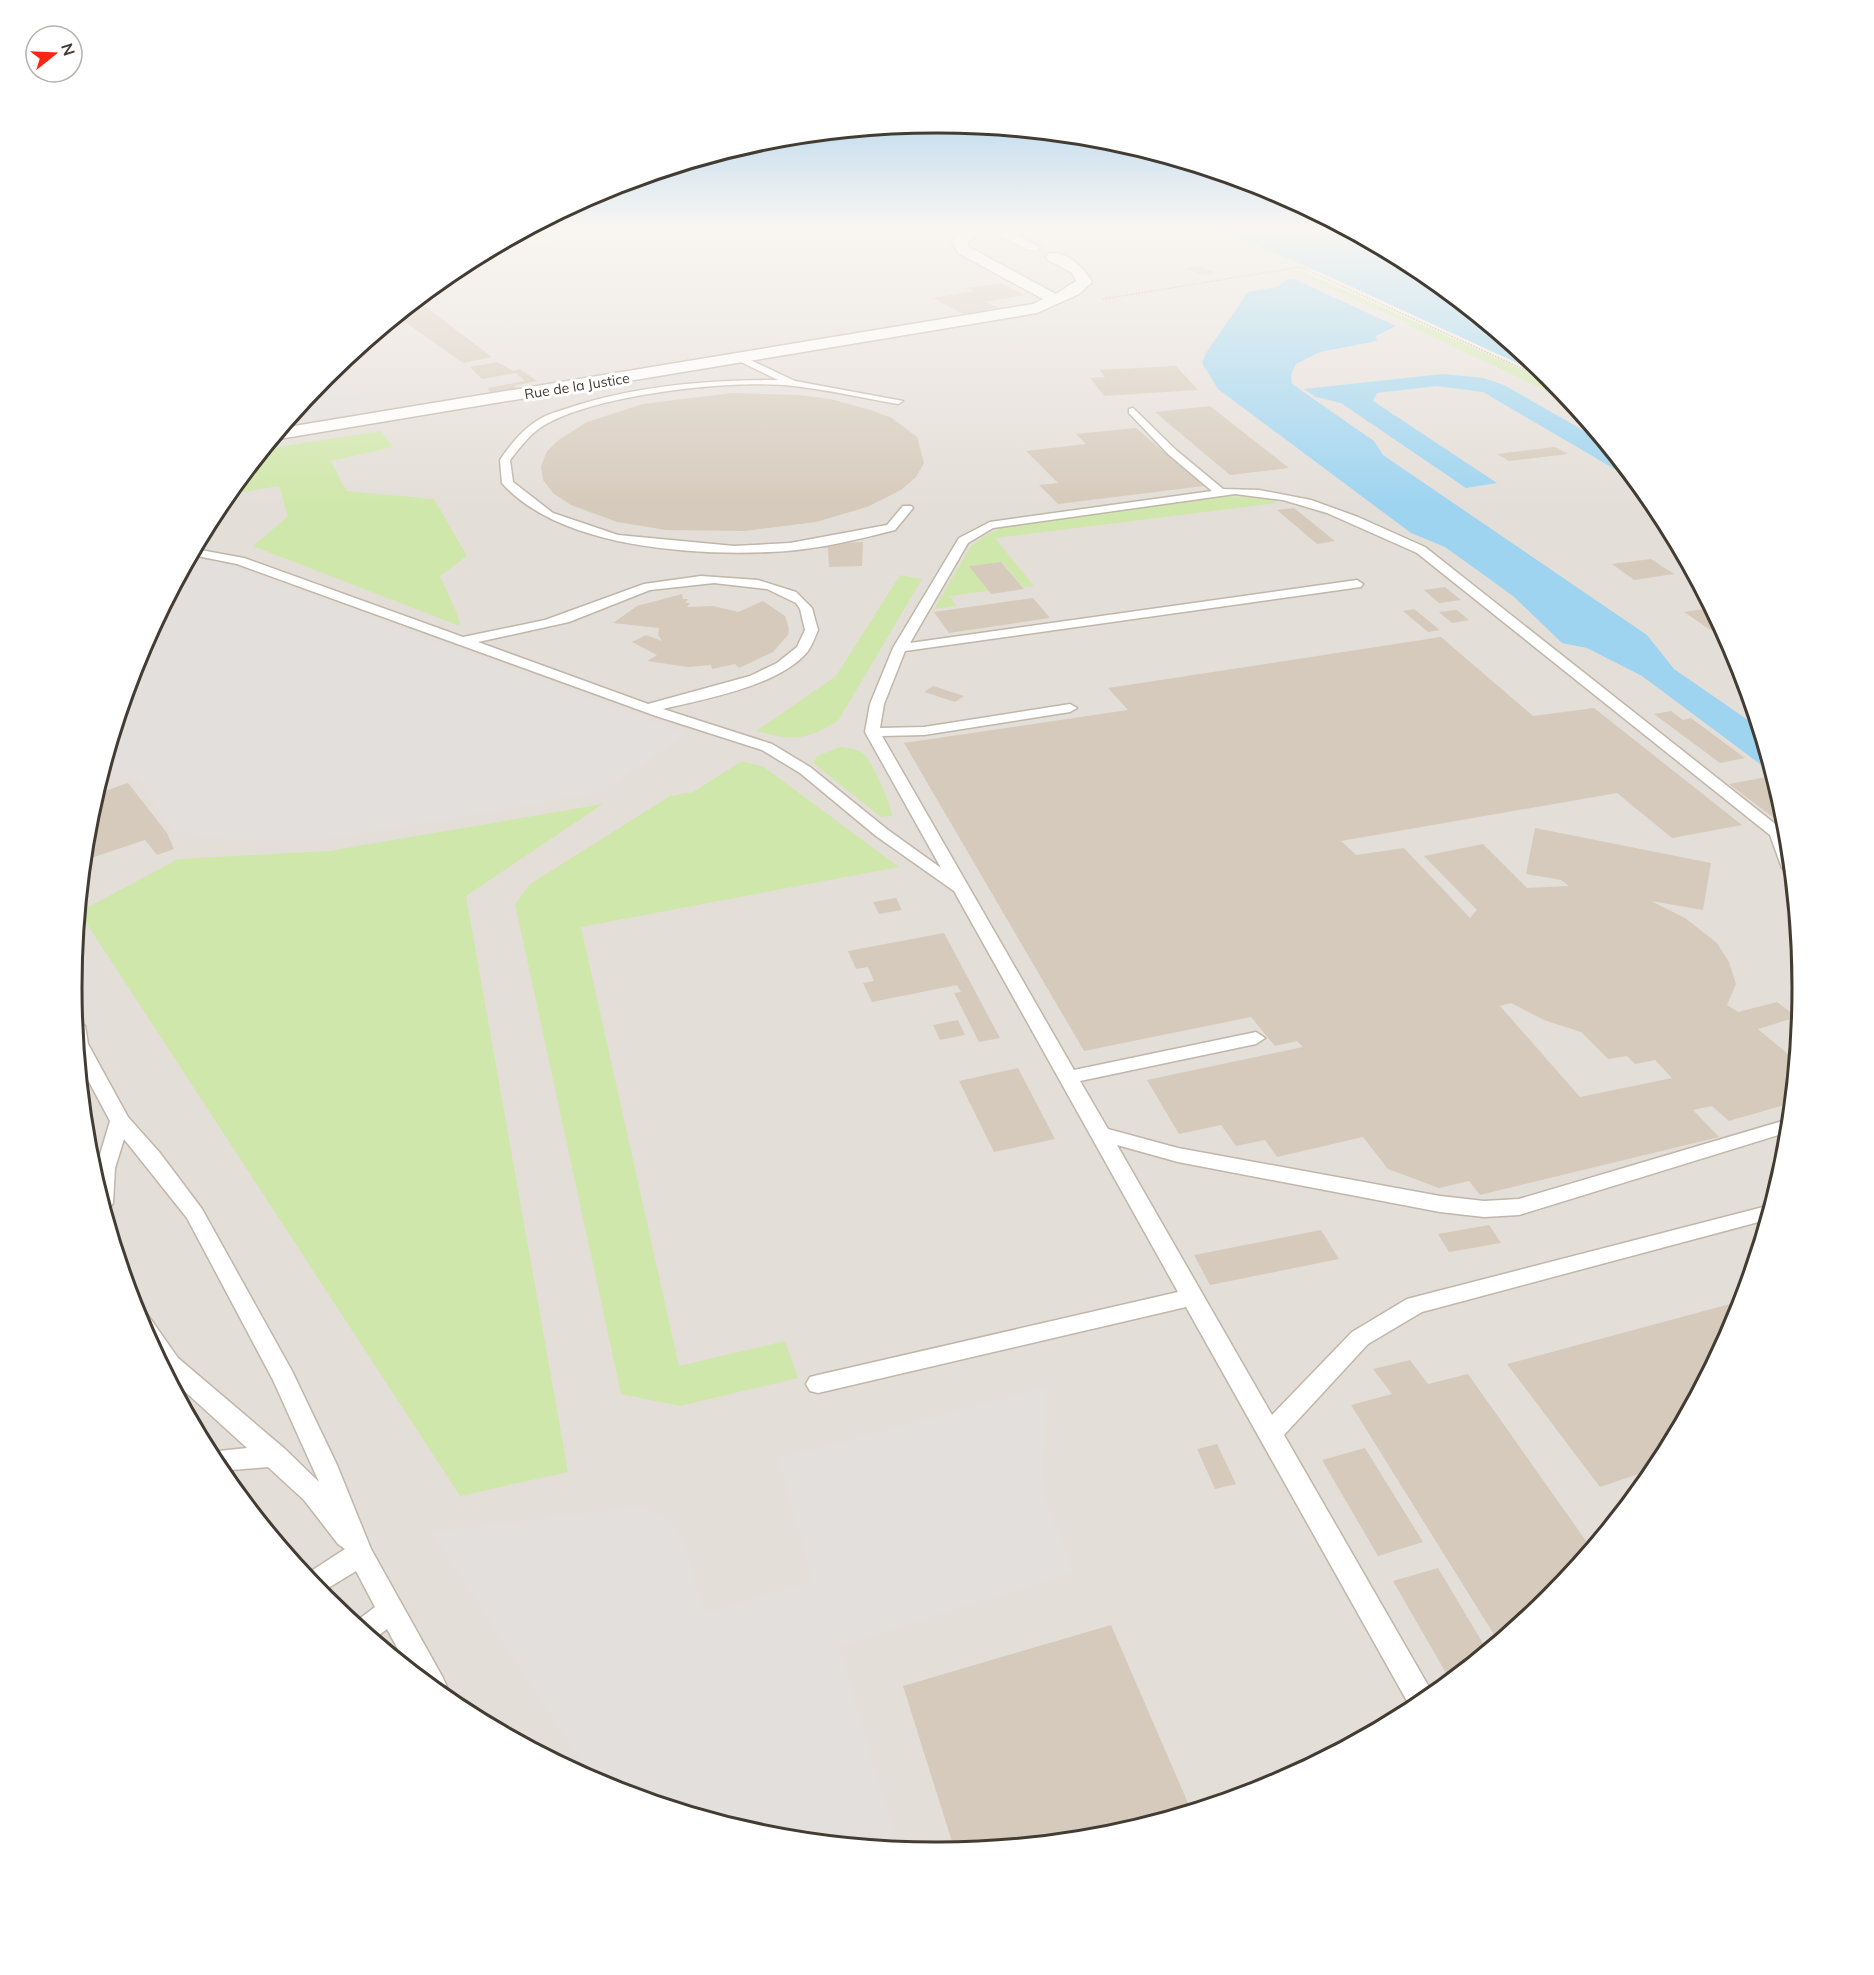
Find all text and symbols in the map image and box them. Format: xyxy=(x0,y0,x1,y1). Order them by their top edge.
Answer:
north arrow xyxy=(24,24,84,84)
text: N xyxy=(57,41,80,58)
street label: Rue de la Justice xyxy=(523,369,631,403)

